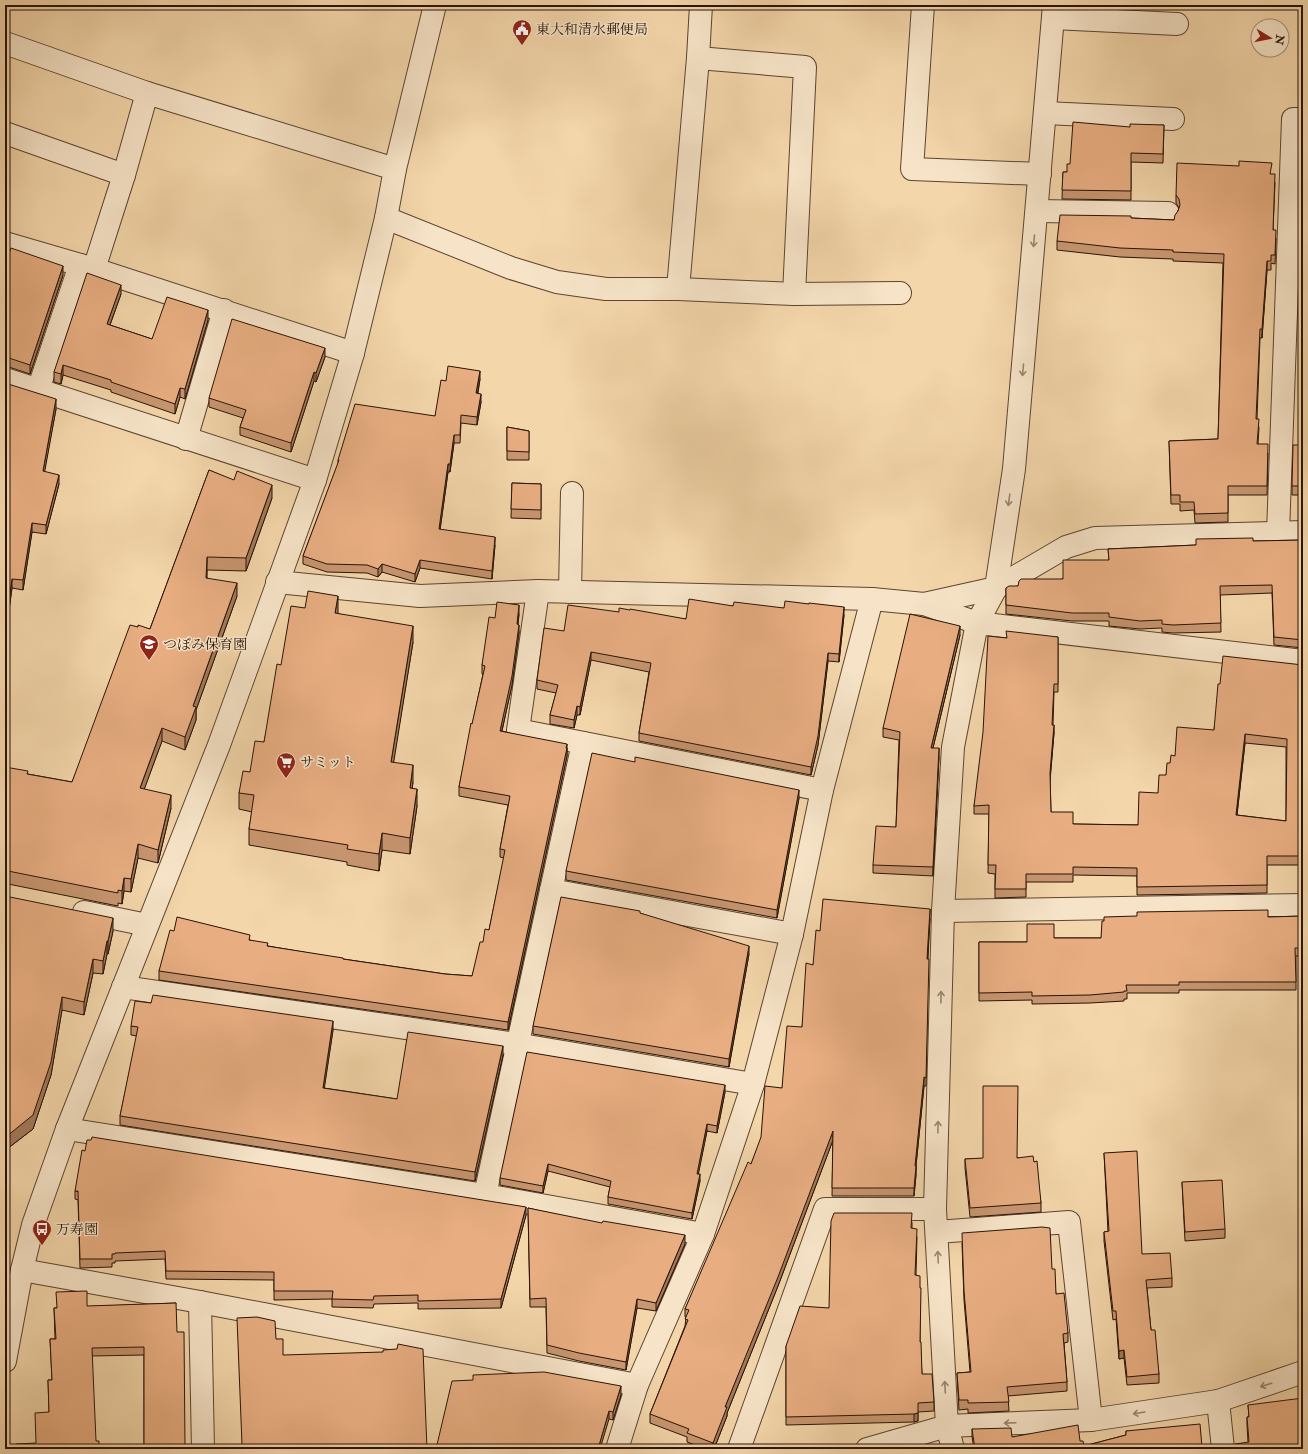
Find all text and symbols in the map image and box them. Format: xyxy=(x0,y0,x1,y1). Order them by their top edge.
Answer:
public building icon: 東大和清水郵便局 xyxy=(511,18,533,46)
north arrow xyxy=(1250,18,1290,58)
place label: 東大和清水郵便局 xyxy=(536,21,648,38)
text: N xyxy=(1272,33,1287,47)
one-way arrow xyxy=(1031,234,1038,247)
one-way arrow xyxy=(1019,363,1026,376)
one-way arrow xyxy=(1005,493,1013,506)
school or university icon: つぼみ保育園 xyxy=(138,633,160,661)
place label: つぼみ保育園 xyxy=(163,636,247,653)
supermarket icon: サミット xyxy=(275,751,297,779)
place label: サミット xyxy=(300,754,356,771)
one-way arrow xyxy=(937,991,945,1004)
one-way arrow xyxy=(934,1121,941,1134)
bus stop icon: 万寿園 xyxy=(31,1218,53,1246)
place label: 万寿園 xyxy=(56,1221,98,1238)
one-way arrow xyxy=(934,1251,942,1264)
one-way arrow xyxy=(941,1381,948,1394)
one-way arrow xyxy=(1260,1382,1273,1389)
one-way arrow xyxy=(1133,1409,1146,1417)
one-way arrow xyxy=(1004,1419,1017,1427)

